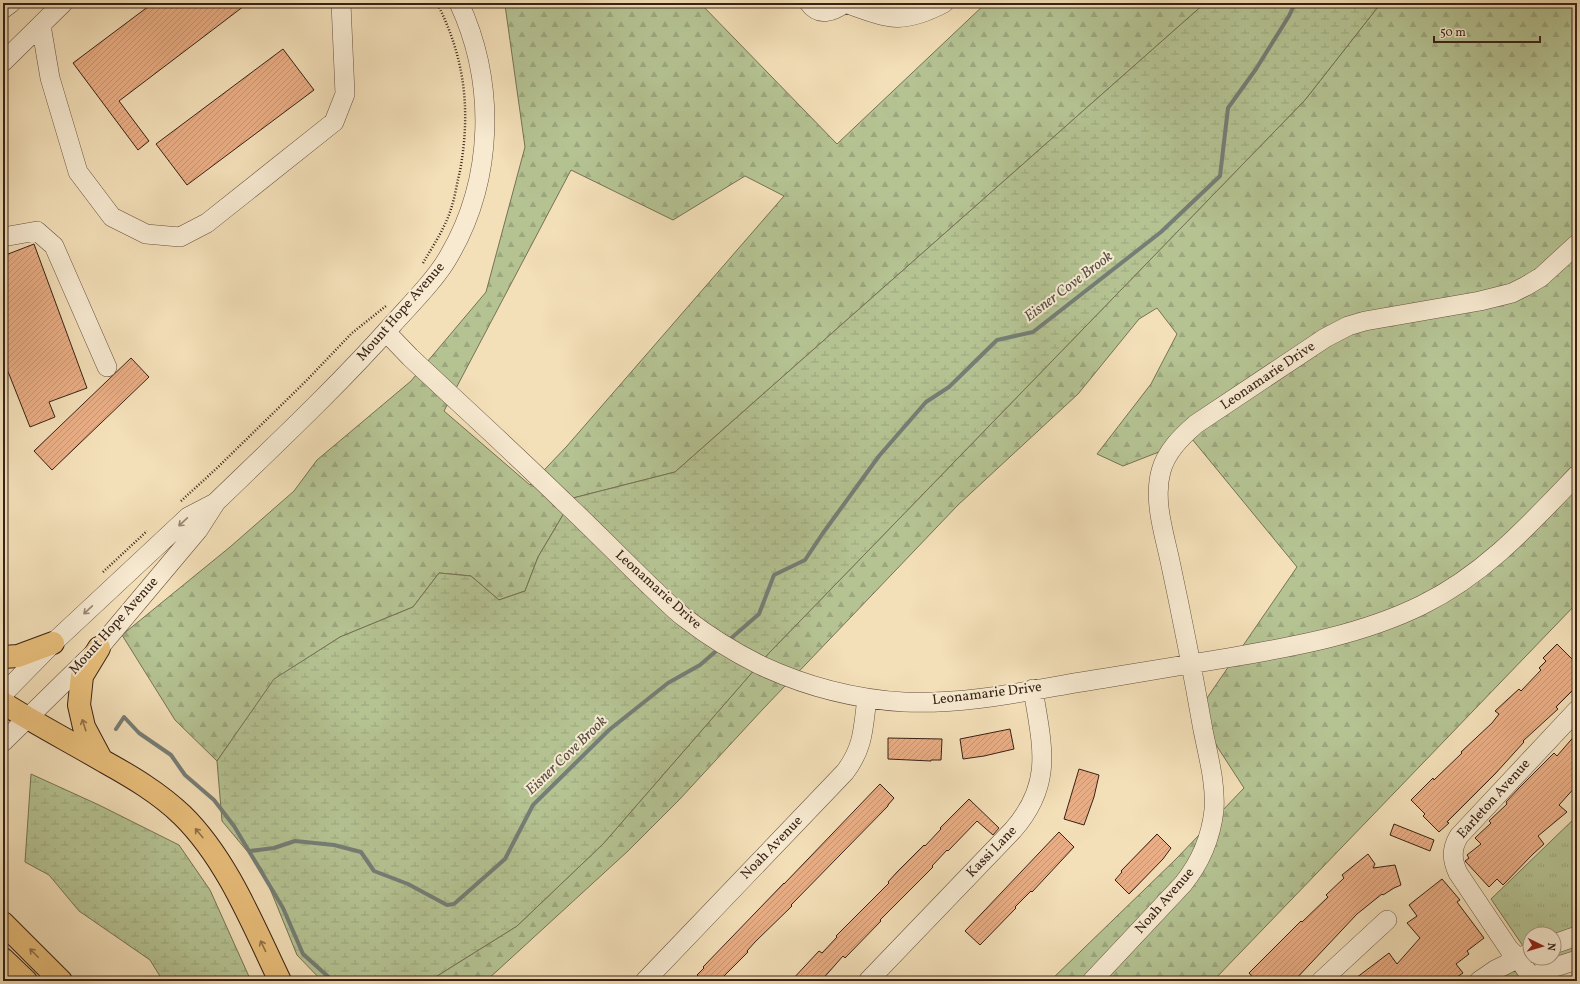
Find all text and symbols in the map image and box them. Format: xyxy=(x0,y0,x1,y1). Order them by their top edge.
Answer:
scale bar xyxy=(1434,18,1540,44)
text: 50 m xyxy=(1440,25,1466,41)
water label: Eisner Cove Brook xyxy=(1020,247,1118,327)
street label: Mount Hope Avenue xyxy=(353,258,450,366)
street label: Leonamarie Drive xyxy=(1217,337,1319,415)
one-way arrow xyxy=(178,517,188,527)
street label: Leonamarie Drive xyxy=(611,546,706,634)
street label: Mount Hope Avenue xyxy=(65,573,163,679)
one-way arrow xyxy=(83,606,93,615)
street label: Leonamarie Drive xyxy=(931,678,1043,710)
water label: Eisner Cove Brook xyxy=(522,712,612,800)
one-way arrow xyxy=(80,718,87,731)
street label: Earleton Avenue xyxy=(1453,755,1535,843)
street label: Noah Avenue xyxy=(737,812,807,884)
street label: Kassi Lane xyxy=(962,822,1022,882)
one-way arrow xyxy=(194,828,203,839)
street label: Noah Avenue xyxy=(1131,864,1199,938)
north arrow xyxy=(1522,926,1562,966)
one-way arrow xyxy=(259,940,266,952)
text: N xyxy=(1543,942,1558,951)
one-way arrow xyxy=(29,948,38,958)

